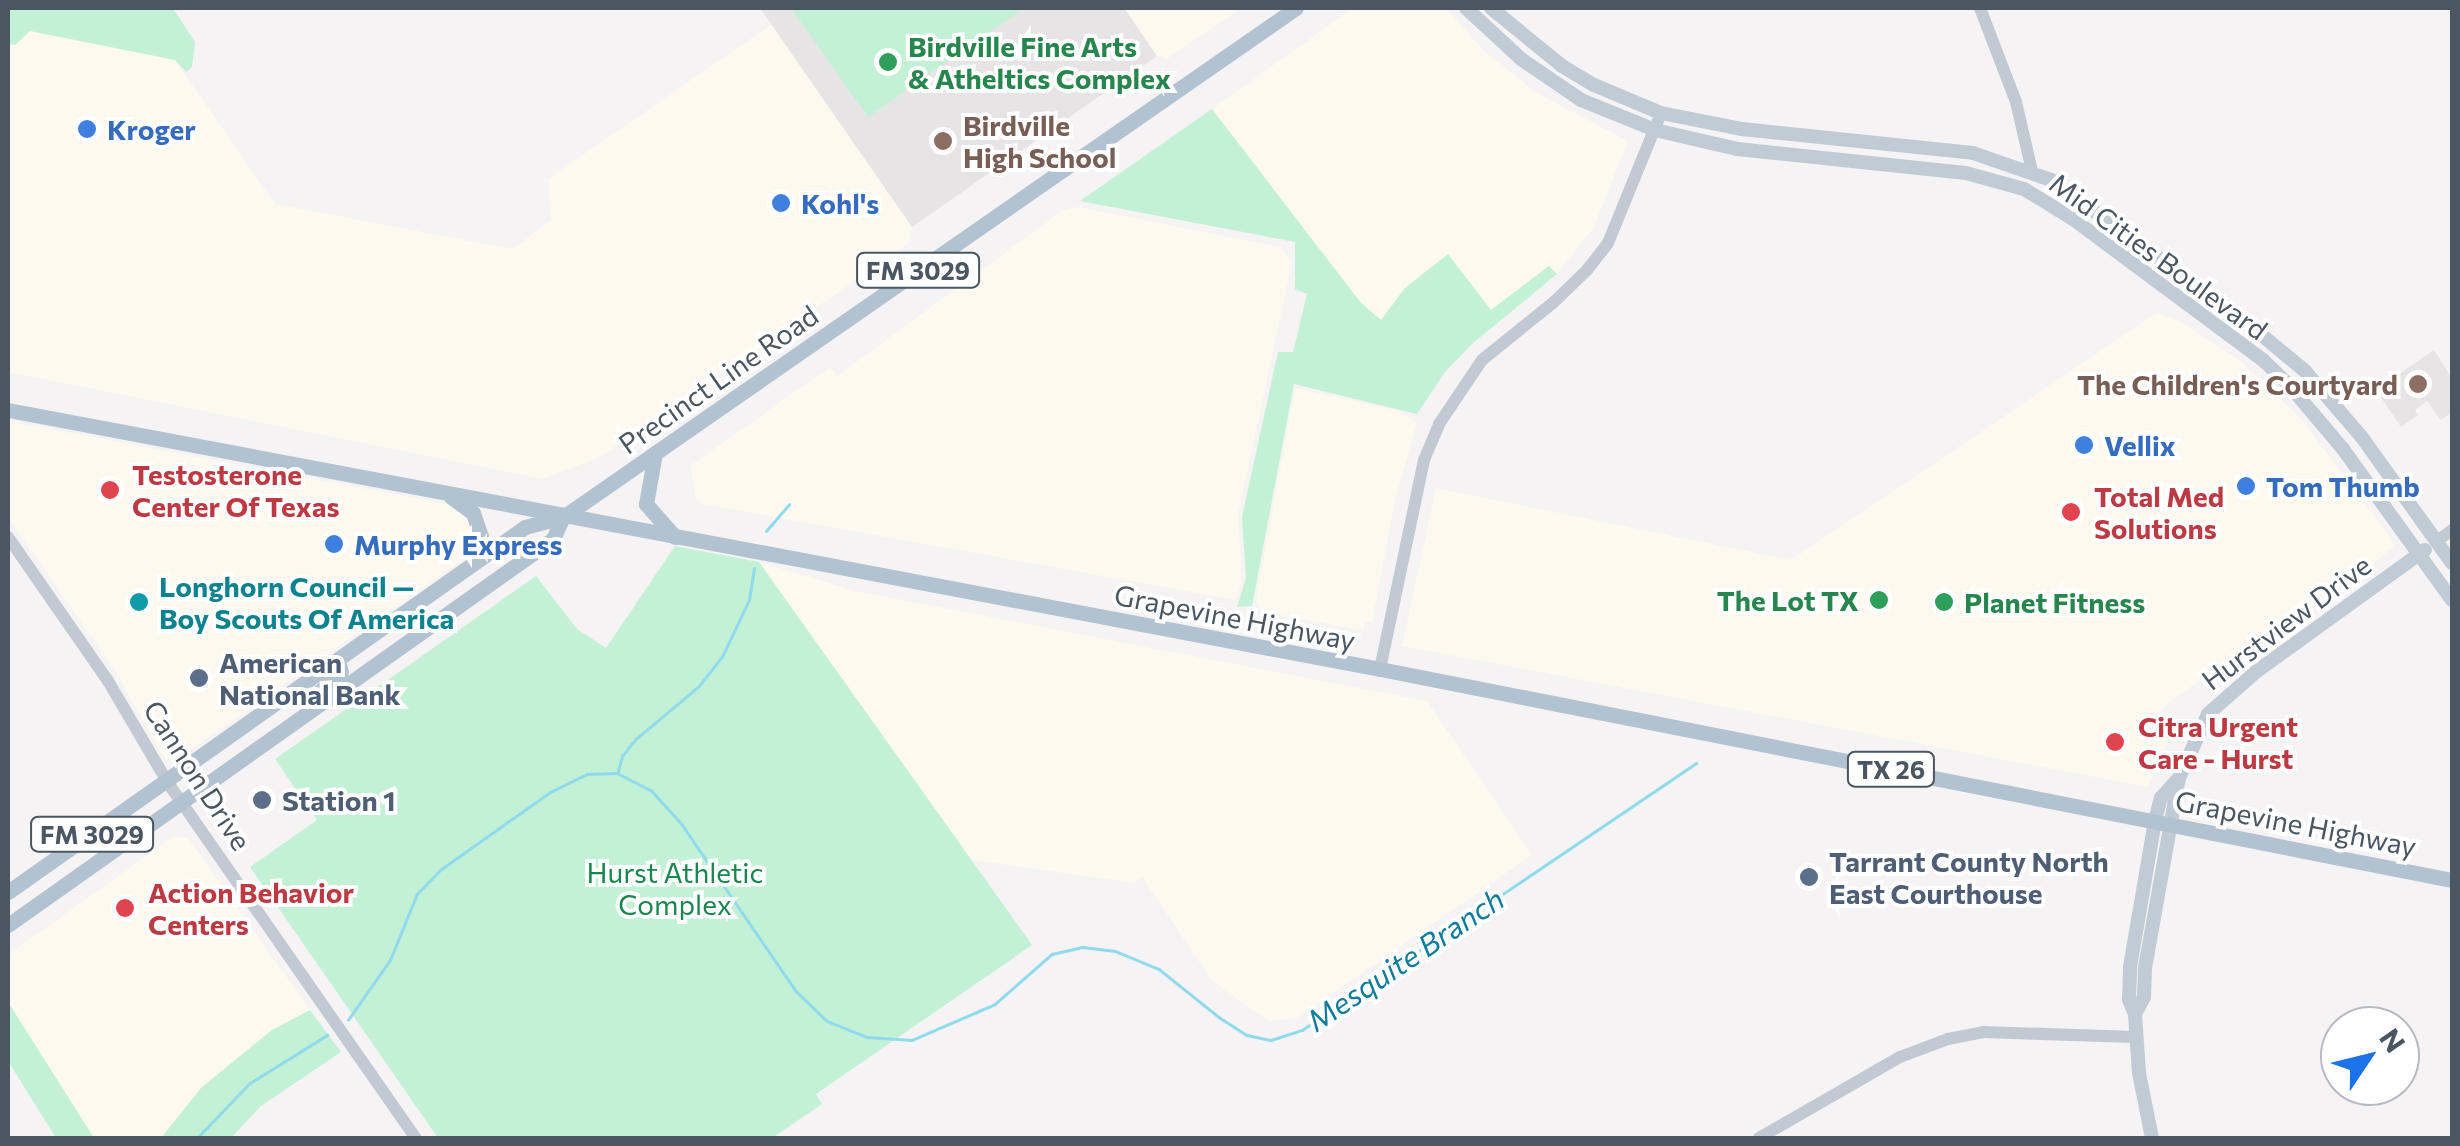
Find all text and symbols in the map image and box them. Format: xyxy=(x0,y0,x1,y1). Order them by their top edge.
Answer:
place label: Birdville Fine Arts & Atheltics Complex xyxy=(908,29,1171,95)
marker: Birdville Fine Arts & Atheltics Complex xyxy=(877,51,899,73)
place label: Birdville High School xyxy=(963,108,1116,174)
place label: Kroger xyxy=(107,112,196,146)
marker: Kroger xyxy=(76,118,98,140)
marker: Birdville High School xyxy=(932,130,954,152)
street label: Mid Cities Boulevard xyxy=(2044,166,2274,346)
place label: Kohl's xyxy=(801,186,879,220)
marker: Kohl's xyxy=(770,192,792,214)
road number: FM 3029 xyxy=(856,250,980,290)
street label: Precinct Line Road xyxy=(612,298,824,460)
place label: The Children's Courtyard xyxy=(2077,367,2398,401)
marker: The Children's Courtyard xyxy=(2407,373,2429,395)
place label: Vellix xyxy=(2104,428,2176,462)
marker: Vellix xyxy=(2073,434,2095,456)
place label: Testosterone Center Of Texas xyxy=(132,457,339,523)
place label: Tom Thumb xyxy=(2266,469,2420,503)
marker: Tom Thumb xyxy=(2235,475,2257,497)
marker: Testosterone Center Of Texas xyxy=(97,477,123,503)
place label: Total Med Solutions xyxy=(2094,479,2224,545)
marker: Total Med Solutions xyxy=(2058,499,2084,525)
place label: Murphy Express xyxy=(354,527,563,561)
marker: Murphy Express xyxy=(323,533,345,555)
street label: Hurstview Drive xyxy=(2195,548,2377,696)
place label: Longhorn Council — Boy Scouts Of America xyxy=(159,569,454,635)
street label: Grapevine Highway xyxy=(1112,577,1358,657)
place label: The Lot TX xyxy=(1717,583,1859,617)
place label: Planet Fitness xyxy=(1964,585,2145,619)
marker: The Lot TX xyxy=(1868,589,1890,611)
marker: Longhorn Council — Boy Scouts Of America xyxy=(128,591,150,613)
marker: Planet Fitness xyxy=(1933,591,1955,613)
place label: American National Bank xyxy=(219,645,401,711)
marker: American National Bank xyxy=(188,667,210,689)
street label: Cannon Drive xyxy=(137,694,259,856)
place label: Citra Urgent Care - Hurst xyxy=(2138,709,2298,775)
marker: Citra Urgent Care - Hurst xyxy=(2102,729,2128,755)
road number: TX 26 xyxy=(1846,749,1936,789)
place label: Station 1 xyxy=(282,783,396,817)
street label: Grapevine Highway xyxy=(2173,783,2419,863)
marker: Station 1 xyxy=(251,789,273,811)
road number: FM 3029 xyxy=(29,814,154,854)
place label: Tarrant County North East Courthouse xyxy=(1829,844,2109,910)
park label: Hurst Athletic Complex xyxy=(587,855,763,921)
marker: Tarrant County North East Courthouse xyxy=(1798,866,1820,888)
place label: Action Behavior Centers xyxy=(148,875,354,941)
water label: Mesquite Branch xyxy=(1300,880,1510,1038)
marker: Action Behavior Centers xyxy=(112,895,138,921)
north arrow xyxy=(2320,1006,2420,1106)
text: N xyxy=(2373,1022,2413,1058)

